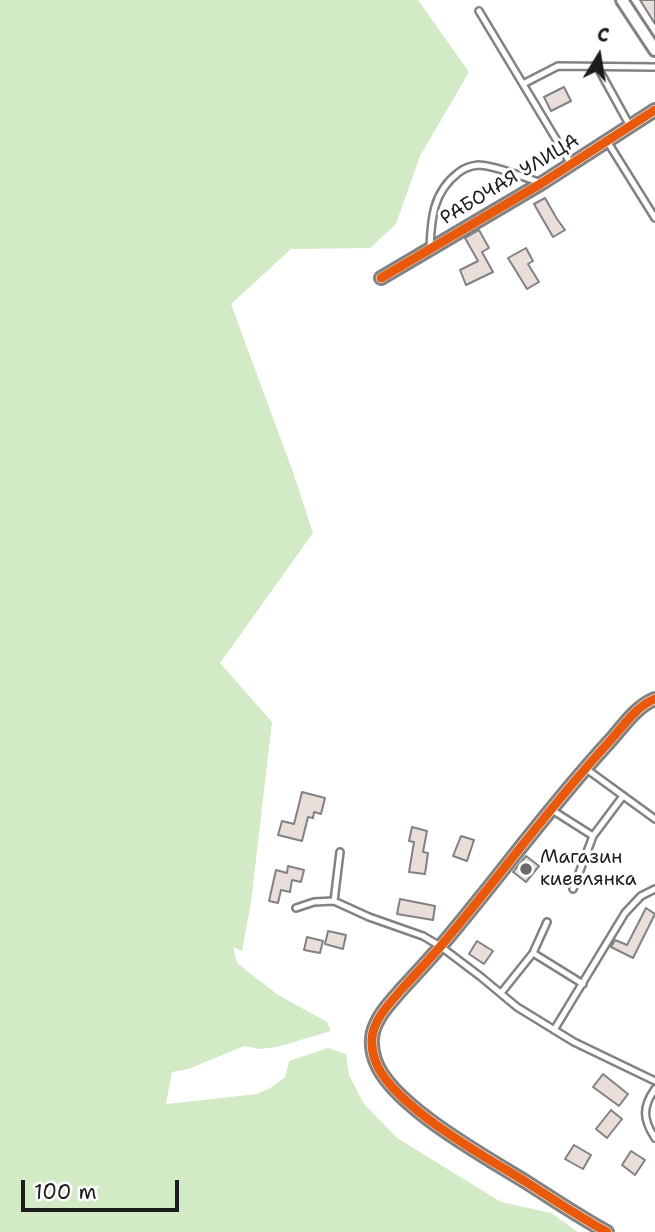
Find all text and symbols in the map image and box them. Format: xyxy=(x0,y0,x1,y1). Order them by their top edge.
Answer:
north arrow xyxy=(564,21,634,91)
text: С xyxy=(595,22,611,48)
street label: РАБОЧАЯ УЛИЦА xyxy=(437,130,583,230)
place label: Магазин киевлянка xyxy=(540,847,636,891)
marker: Магазин киевлянка xyxy=(518,861,534,877)
scale bar xyxy=(24,1166,182,1210)
text: 100 m xyxy=(34,1178,97,1206)

